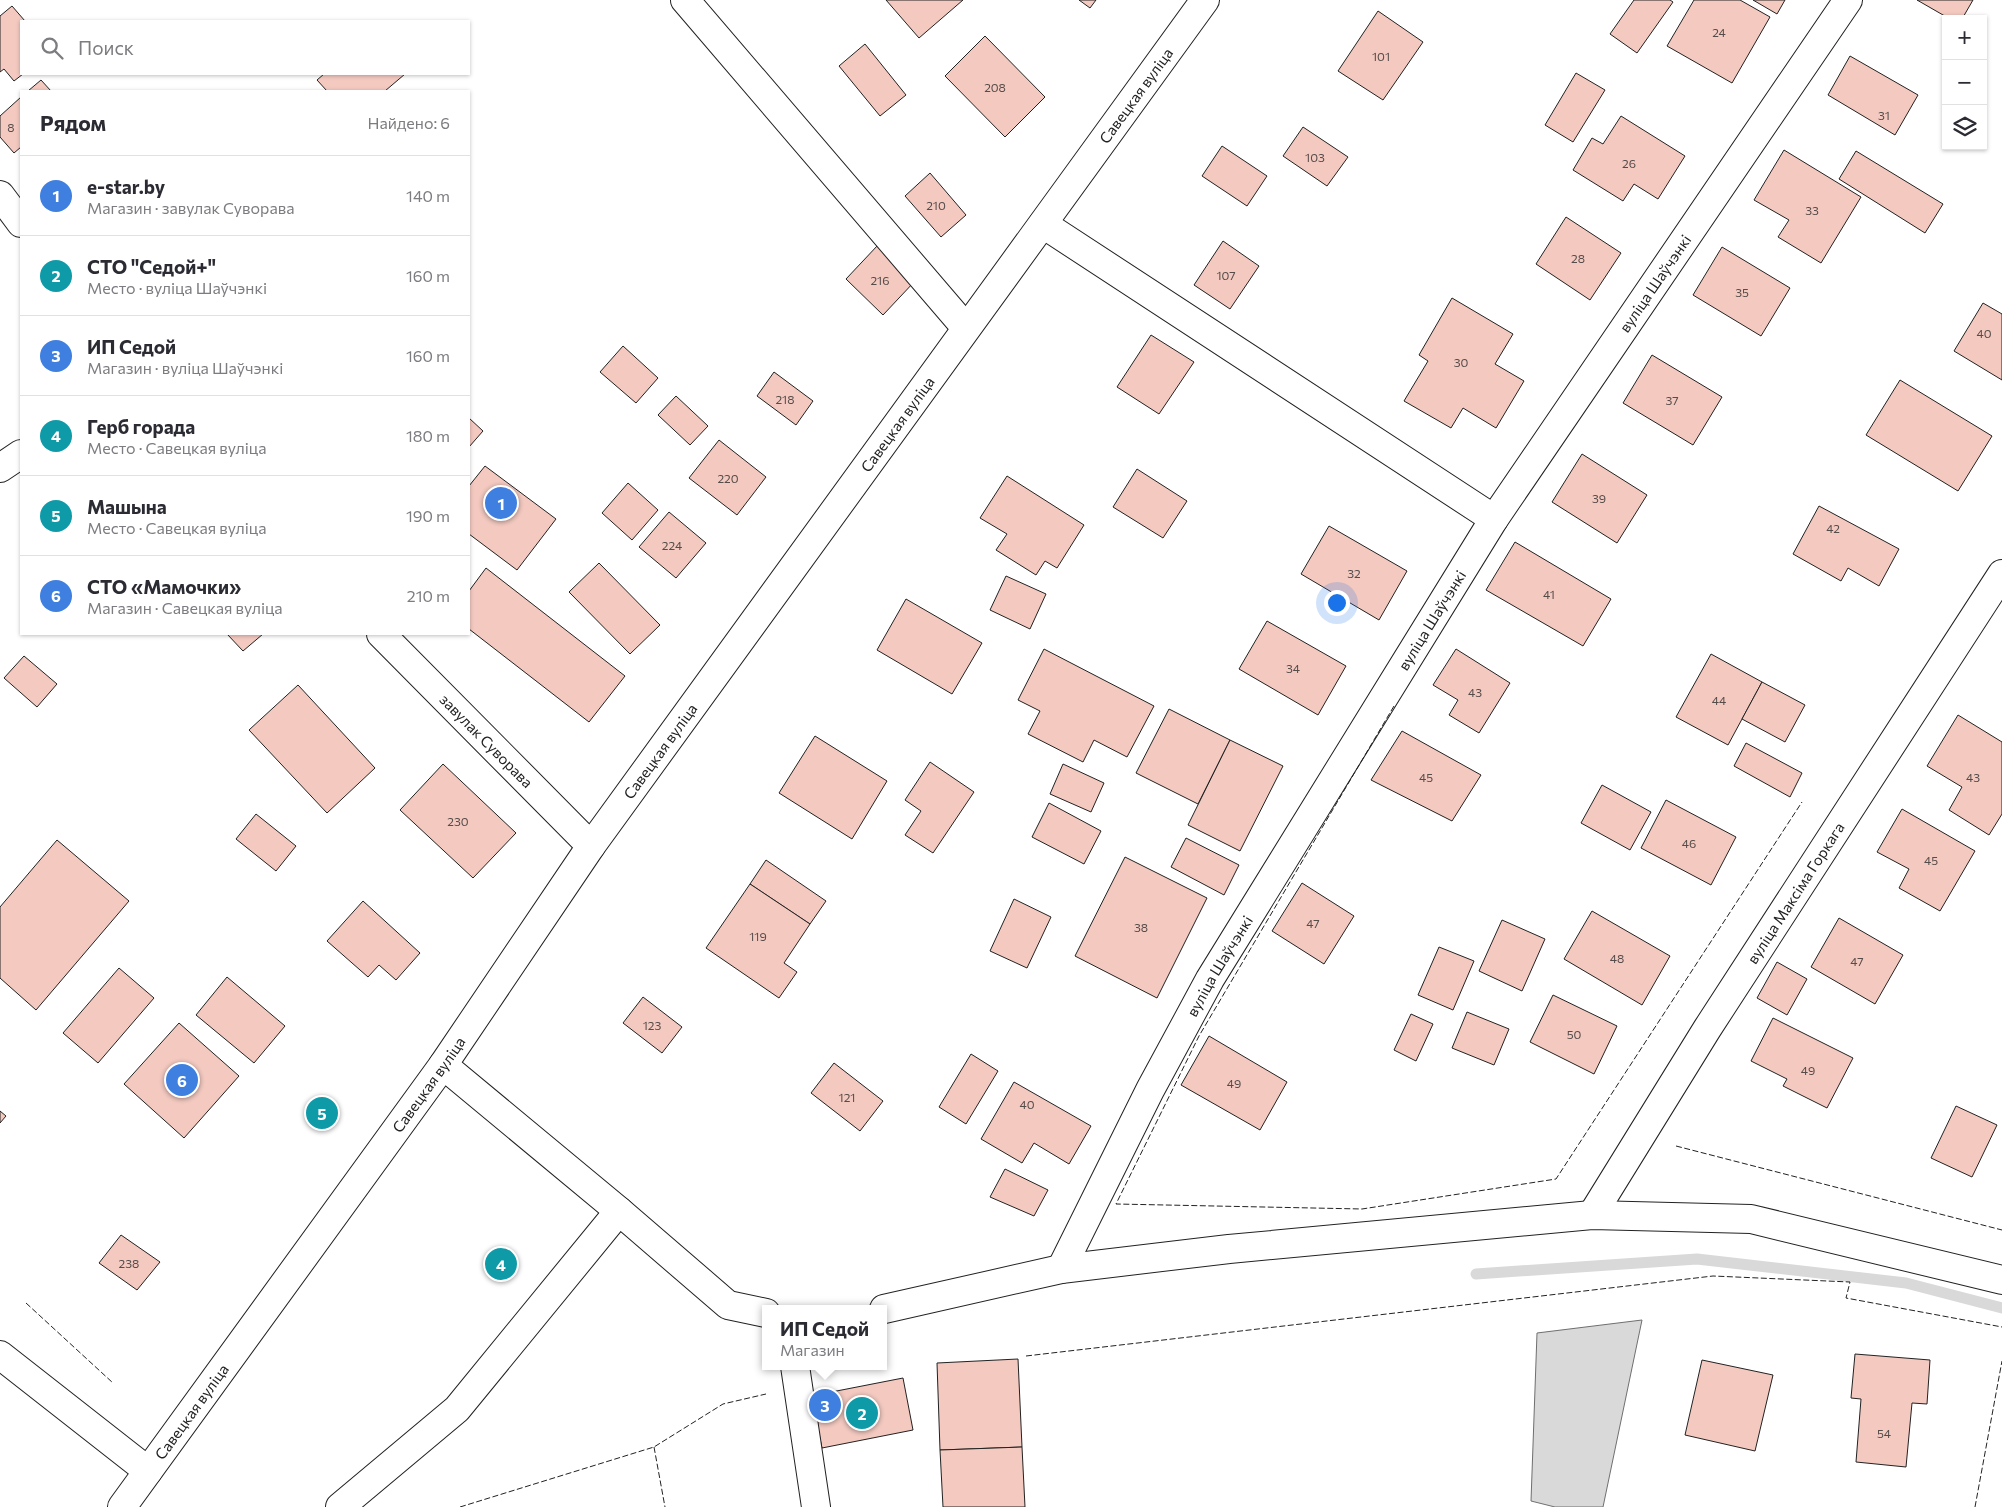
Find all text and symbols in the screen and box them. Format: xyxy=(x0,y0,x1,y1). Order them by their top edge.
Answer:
map controls xyxy=(1942,15,1987,150)
button: + xyxy=(1942,15,1987,60)
search box xyxy=(20,20,470,75)
house number: 24 xyxy=(1712,25,1726,39)
icon: search xyxy=(38,34,66,62)
text: Поиск xyxy=(78,36,134,59)
street label: Савецкая вуліца xyxy=(1095,44,1176,147)
house number: 101 xyxy=(1372,49,1390,63)
button: − xyxy=(1942,60,1987,105)
house number: 208 xyxy=(984,80,1006,94)
button: layers xyxy=(1942,105,1987,150)
house number: 31 xyxy=(1878,108,1890,122)
text: Рядом xyxy=(40,110,106,135)
text: Найдено: 6 xyxy=(367,113,450,132)
house number: 8 xyxy=(7,120,15,134)
house number: 103 xyxy=(1305,150,1325,164)
house number: 26 xyxy=(1622,156,1636,170)
text: e-star.by xyxy=(87,175,165,198)
text: 1 xyxy=(52,186,60,205)
text: 140 m xyxy=(406,186,450,205)
text: Магазин · завулак Суворава xyxy=(87,198,294,217)
house number: 210 xyxy=(926,198,946,212)
house number: 33 xyxy=(1805,203,1819,217)
street label: вуліца Шаўчэнкі xyxy=(1615,231,1694,336)
house number: 28 xyxy=(1571,251,1585,265)
text: СТО "Седой+" xyxy=(87,255,216,278)
text: 2 xyxy=(51,266,61,285)
text: 160 m xyxy=(406,266,450,285)
house number: 107 xyxy=(1216,268,1236,282)
house number: 216 xyxy=(870,273,890,287)
text: Место · вуліца Шаўчэнкі xyxy=(87,278,267,297)
house number: 35 xyxy=(1735,285,1749,299)
house number: 40 xyxy=(1976,326,1992,340)
text: ИП Седой xyxy=(87,335,176,358)
text: 3 xyxy=(51,346,61,365)
text: 160 m xyxy=(406,346,450,365)
house number: 30 xyxy=(1454,355,1469,369)
text: Магазин · вуліца Шаўчэнкі xyxy=(87,358,283,377)
street label: Савецкая вуліца xyxy=(857,373,938,475)
house number: 218 xyxy=(775,392,795,406)
house number: 37 xyxy=(1665,393,1679,407)
text: Герб горада xyxy=(87,415,195,438)
text: 4 xyxy=(51,426,61,445)
text: 180 m xyxy=(406,426,450,445)
text: Место · Савецкая вуліца xyxy=(87,438,266,457)
house number: 220 xyxy=(717,471,739,485)
pin: 1 xyxy=(485,484,517,522)
house number: 39 xyxy=(1592,491,1606,505)
text: Машына xyxy=(87,495,167,518)
text: 5 xyxy=(51,506,61,525)
text: 190 m xyxy=(406,506,450,525)
text: Место · Савецкая вуліца xyxy=(87,518,266,537)
house number: 42 xyxy=(1826,521,1840,535)
house number: 224 xyxy=(662,538,682,552)
house number: 32 xyxy=(1347,566,1361,580)
street label: вуліца Шаўчэнкі xyxy=(1394,567,1469,673)
text: СТО «Мамочки» xyxy=(87,575,241,598)
text: 6 xyxy=(51,586,61,605)
text: 210 m xyxy=(407,586,450,605)
house number: 41 xyxy=(1543,587,1555,601)
your location xyxy=(1324,590,1350,616)
text: Магазин · Савецкая вуліца xyxy=(87,598,283,617)
house number: 34 xyxy=(1286,661,1300,675)
house number: 43 xyxy=(1468,685,1482,699)
street label: завулак Суворава xyxy=(436,690,537,791)
house number: 44 xyxy=(1712,693,1726,707)
street label: Савецкая вуліца xyxy=(619,700,701,802)
house number: 45 xyxy=(1419,770,1433,784)
house number: 43 xyxy=(1966,770,1980,784)
house number: 230 xyxy=(447,814,469,828)
street label: вуліца Максіма Горкага xyxy=(1743,819,1848,967)
house number: 46 xyxy=(1682,836,1696,850)
house number: 45 xyxy=(1924,853,1938,867)
street label: вуліца Шаўчэнкі xyxy=(1183,912,1256,1019)
house number: 47 xyxy=(1306,916,1320,930)
house number: 38 xyxy=(1134,920,1148,934)
house number: 119 xyxy=(749,929,767,943)
house number: 48 xyxy=(1610,951,1624,965)
house number: 47 xyxy=(1850,954,1864,968)
house number: 123 xyxy=(643,1018,661,1032)
house number: 50 xyxy=(1567,1027,1582,1041)
street label: Савецкая вуліца xyxy=(388,1033,469,1136)
pin: 6 xyxy=(166,1061,198,1099)
house number: 49 xyxy=(1801,1063,1815,1077)
house number: 49 xyxy=(1227,1076,1241,1090)
house number: 121 xyxy=(839,1090,855,1104)
pin: 5 xyxy=(306,1094,338,1132)
house number: 40 xyxy=(1019,1097,1035,1111)
pin: 4 xyxy=(485,1245,517,1283)
house number: 238 xyxy=(119,1256,139,1270)
popup xyxy=(762,1305,887,1370)
text: ИП Седой xyxy=(780,1317,869,1340)
text: Магазин xyxy=(780,1340,845,1359)
street label: Савецкая вуліца xyxy=(151,1360,232,1463)
pin: 3 xyxy=(809,1386,841,1424)
pin: 2 xyxy=(846,1394,878,1432)
house number: 54 xyxy=(1877,1426,1891,1440)

